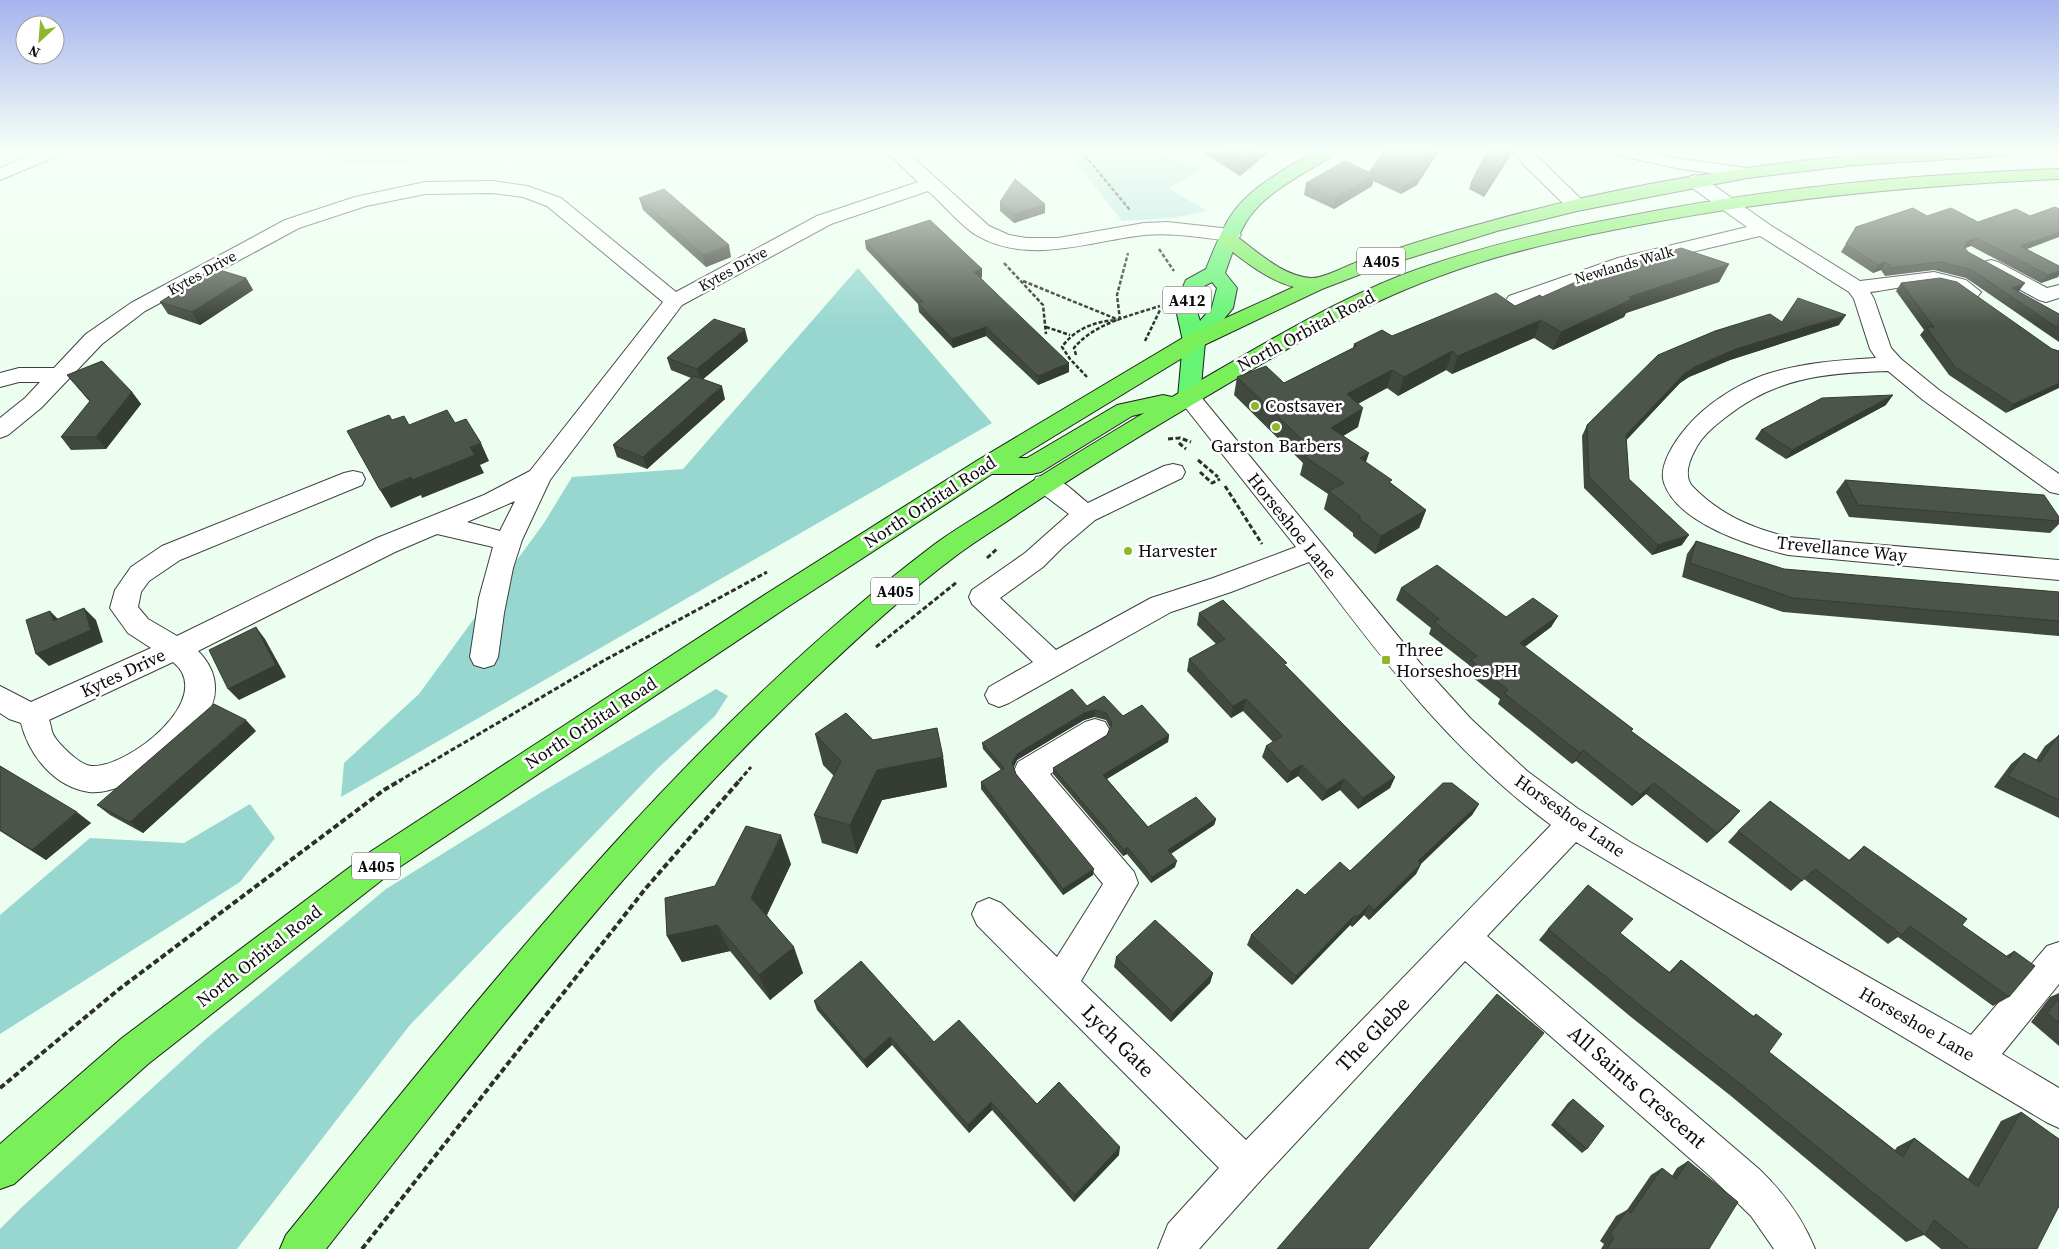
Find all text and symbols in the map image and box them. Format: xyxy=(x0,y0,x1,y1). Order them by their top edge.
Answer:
north arrow xyxy=(15,15,65,65)
text: N xyxy=(25,40,43,63)
street label: Newlands Walk xyxy=(1572,240,1677,289)
street label: Kytes Drive xyxy=(695,241,771,296)
street label: Kytes Drive xyxy=(164,245,240,300)
road number: A405 xyxy=(1357,248,1405,274)
street label: North Orbital Road xyxy=(1232,284,1379,378)
road number: A412 xyxy=(1163,286,1211,314)
place label: Costsaver xyxy=(1265,393,1342,418)
marker: Costsaver xyxy=(1249,400,1261,412)
marker: Garston Barbers xyxy=(1270,421,1282,433)
place label: Garston Barbers xyxy=(1211,433,1341,458)
street label: North Orbital Road xyxy=(859,449,1001,554)
street label: Horseshoe Lane xyxy=(1242,467,1343,584)
street label: Trevellance Way xyxy=(1776,529,1909,568)
place label: Harvester xyxy=(1138,538,1217,563)
marker: Harvester xyxy=(1122,545,1134,557)
road number: A405 xyxy=(871,578,919,604)
place label: Three Horseshoes PH xyxy=(1396,637,1518,683)
street label: Kytes Drive xyxy=(76,642,169,703)
marker: Three Horseshoes PH xyxy=(1380,654,1392,666)
street label: North Orbital Road xyxy=(520,670,662,775)
street label: Horseshoe Lane xyxy=(1510,768,1631,863)
road number: A405 xyxy=(352,852,400,879)
street label: North Orbital Road xyxy=(191,899,327,1013)
street label: Horseshoe Lane xyxy=(1855,980,1980,1067)
street label: The Glebe xyxy=(1329,989,1416,1078)
street label: Lych Gate xyxy=(1075,998,1161,1084)
street label: All Saints Crescent xyxy=(1562,1018,1713,1155)

